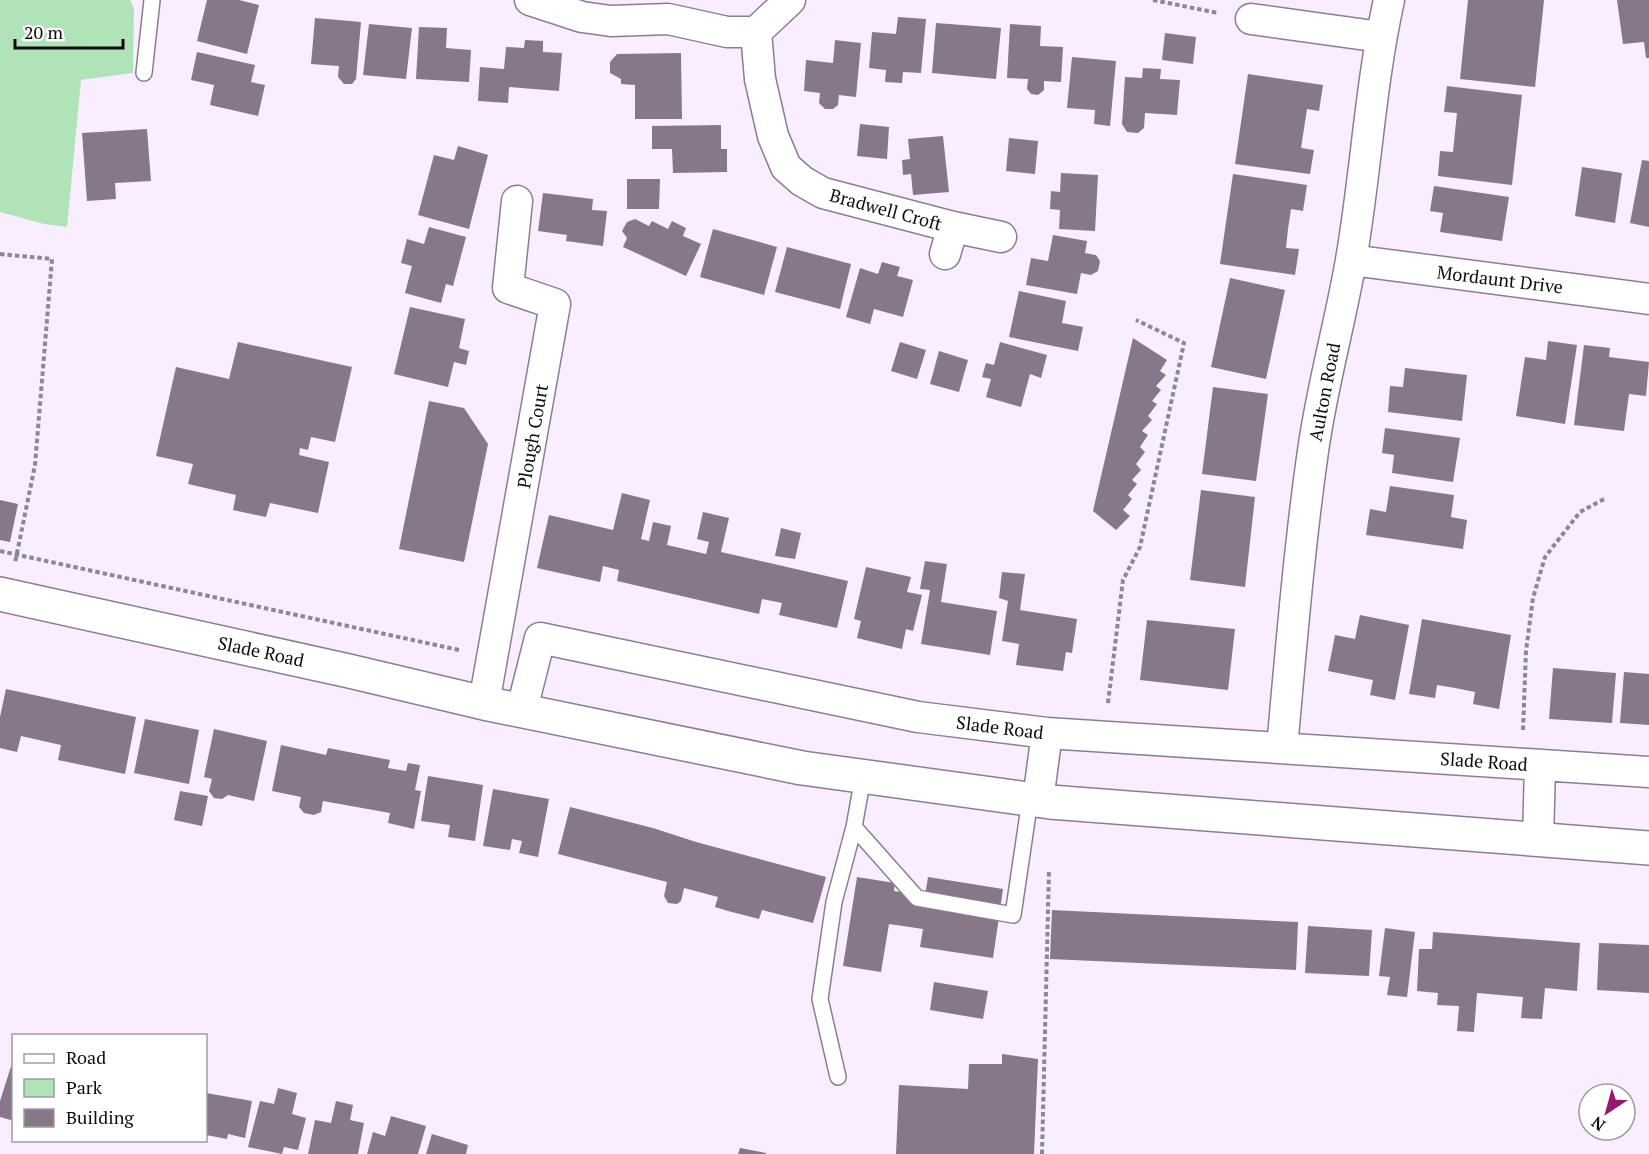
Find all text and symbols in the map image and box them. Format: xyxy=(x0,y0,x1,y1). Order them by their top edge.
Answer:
scale bar xyxy=(15,12,123,50)
text: 20 m xyxy=(24,20,64,44)
street label: Bradwell Croft xyxy=(827,182,945,236)
street label: Mordaunt Drive xyxy=(1436,259,1564,299)
street label: Aulton Road xyxy=(1303,341,1345,443)
street label: Plough Court xyxy=(511,381,553,490)
street label: Slade Road xyxy=(216,630,306,672)
street label: Slade Road xyxy=(955,710,1045,744)
street label: Slade Road xyxy=(1439,746,1529,776)
legend xyxy=(12,1034,207,1142)
text: Road xyxy=(66,1045,106,1069)
text: Park xyxy=(66,1075,103,1099)
north arrow xyxy=(1577,1082,1637,1142)
text: Building xyxy=(66,1105,134,1129)
text: N xyxy=(1587,1112,1610,1137)

